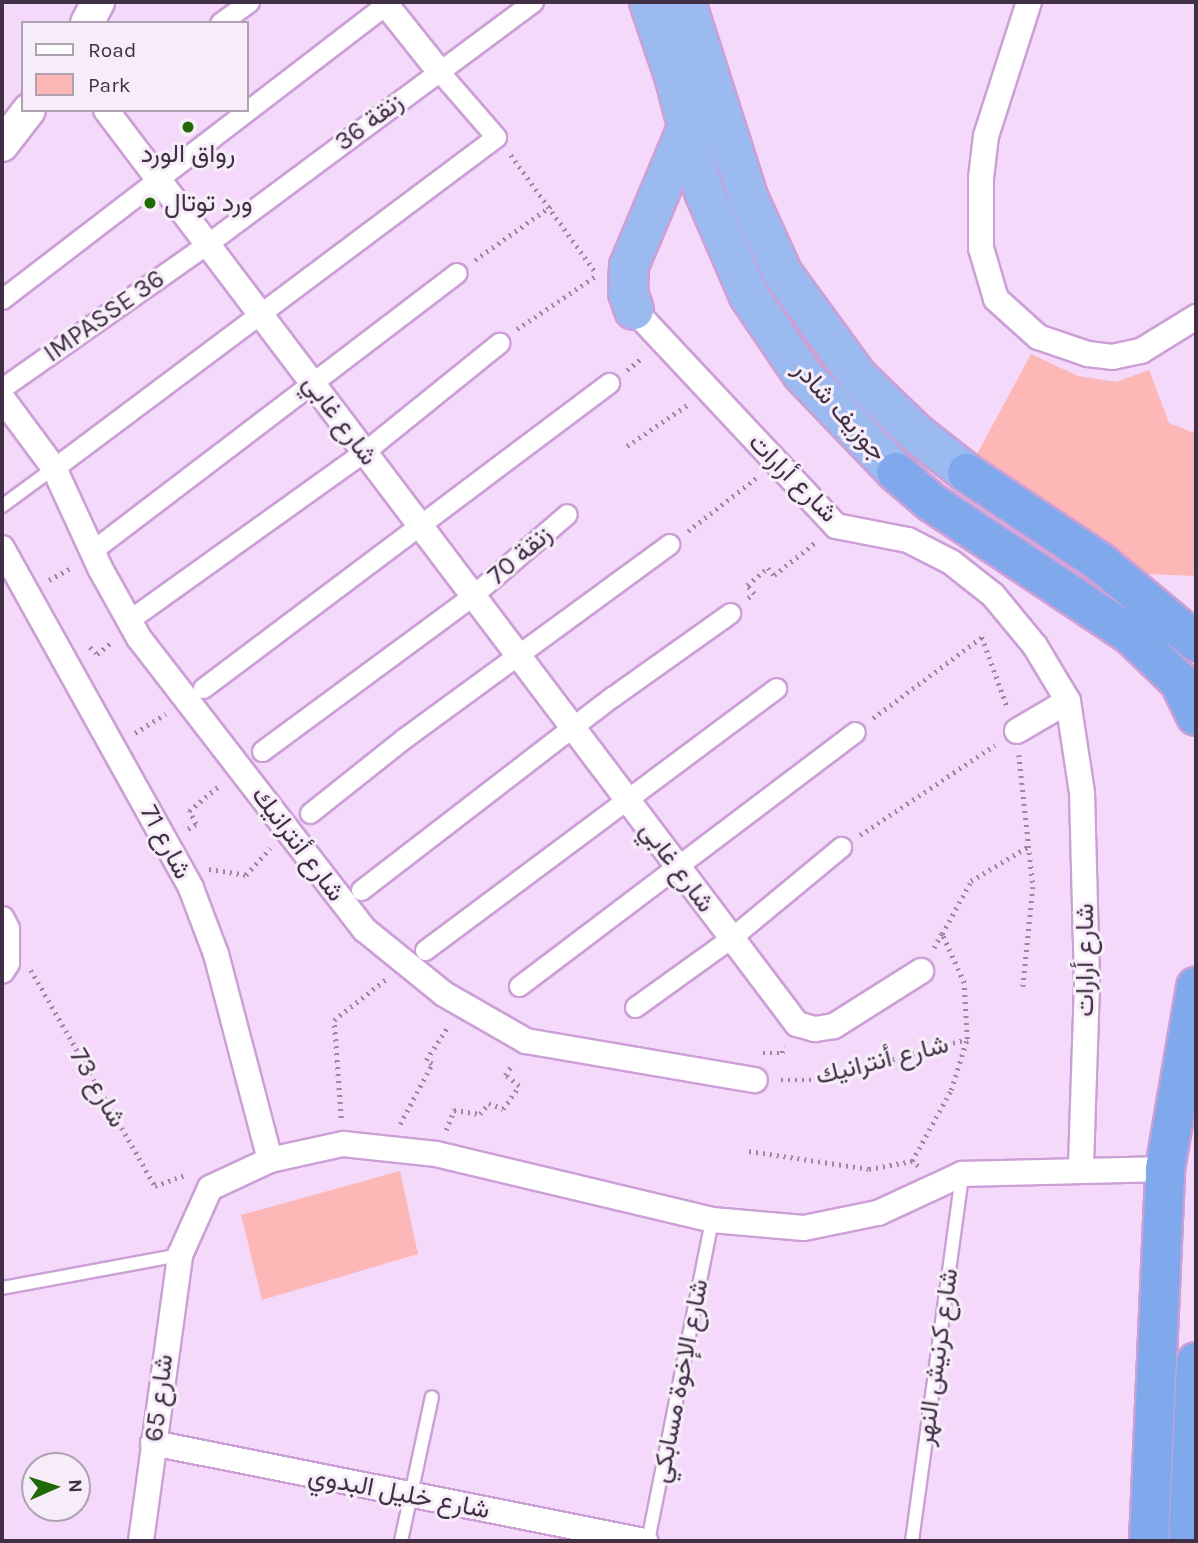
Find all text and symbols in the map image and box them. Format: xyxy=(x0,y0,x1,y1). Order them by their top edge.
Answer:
legend xyxy=(21,21,248,112)
text: Road xyxy=(88,38,136,62)
text: Park xyxy=(88,73,131,97)
street label: زنقة 36 xyxy=(329,86,409,158)
marker: رواق الورد xyxy=(180,119,196,135)
place label: رواق الورد xyxy=(141,138,235,170)
place label: ورد توتال xyxy=(164,187,253,219)
marker: ورد توتال xyxy=(142,195,158,211)
street label: IMPASSE 36 xyxy=(38,263,170,369)
street label: جوزيف شادر xyxy=(787,354,893,468)
street label: شارع غابي xyxy=(296,368,384,472)
street label: شارع أرارات xyxy=(742,427,844,529)
street label: زنقة 70 xyxy=(482,519,558,591)
street label: شارع أنترانيك xyxy=(245,780,351,908)
street label: شارع 71 xyxy=(134,800,198,884)
street label: شارع غابي xyxy=(633,815,721,919)
street label: شارع أرارات xyxy=(1069,903,1101,1017)
street label: شارع أنترانيك xyxy=(812,1028,952,1092)
street label: شارع 73 xyxy=(63,1043,133,1133)
street label: شارع كرنيش النهر xyxy=(909,1266,965,1448)
street label: شارع الإخوة مسابكي xyxy=(645,1276,715,1486)
street label: شارع 65 xyxy=(138,1352,180,1444)
north arrow xyxy=(21,1452,91,1522)
street label: شارع خليل البدوي xyxy=(306,1460,492,1526)
text: N xyxy=(64,1479,86,1493)

